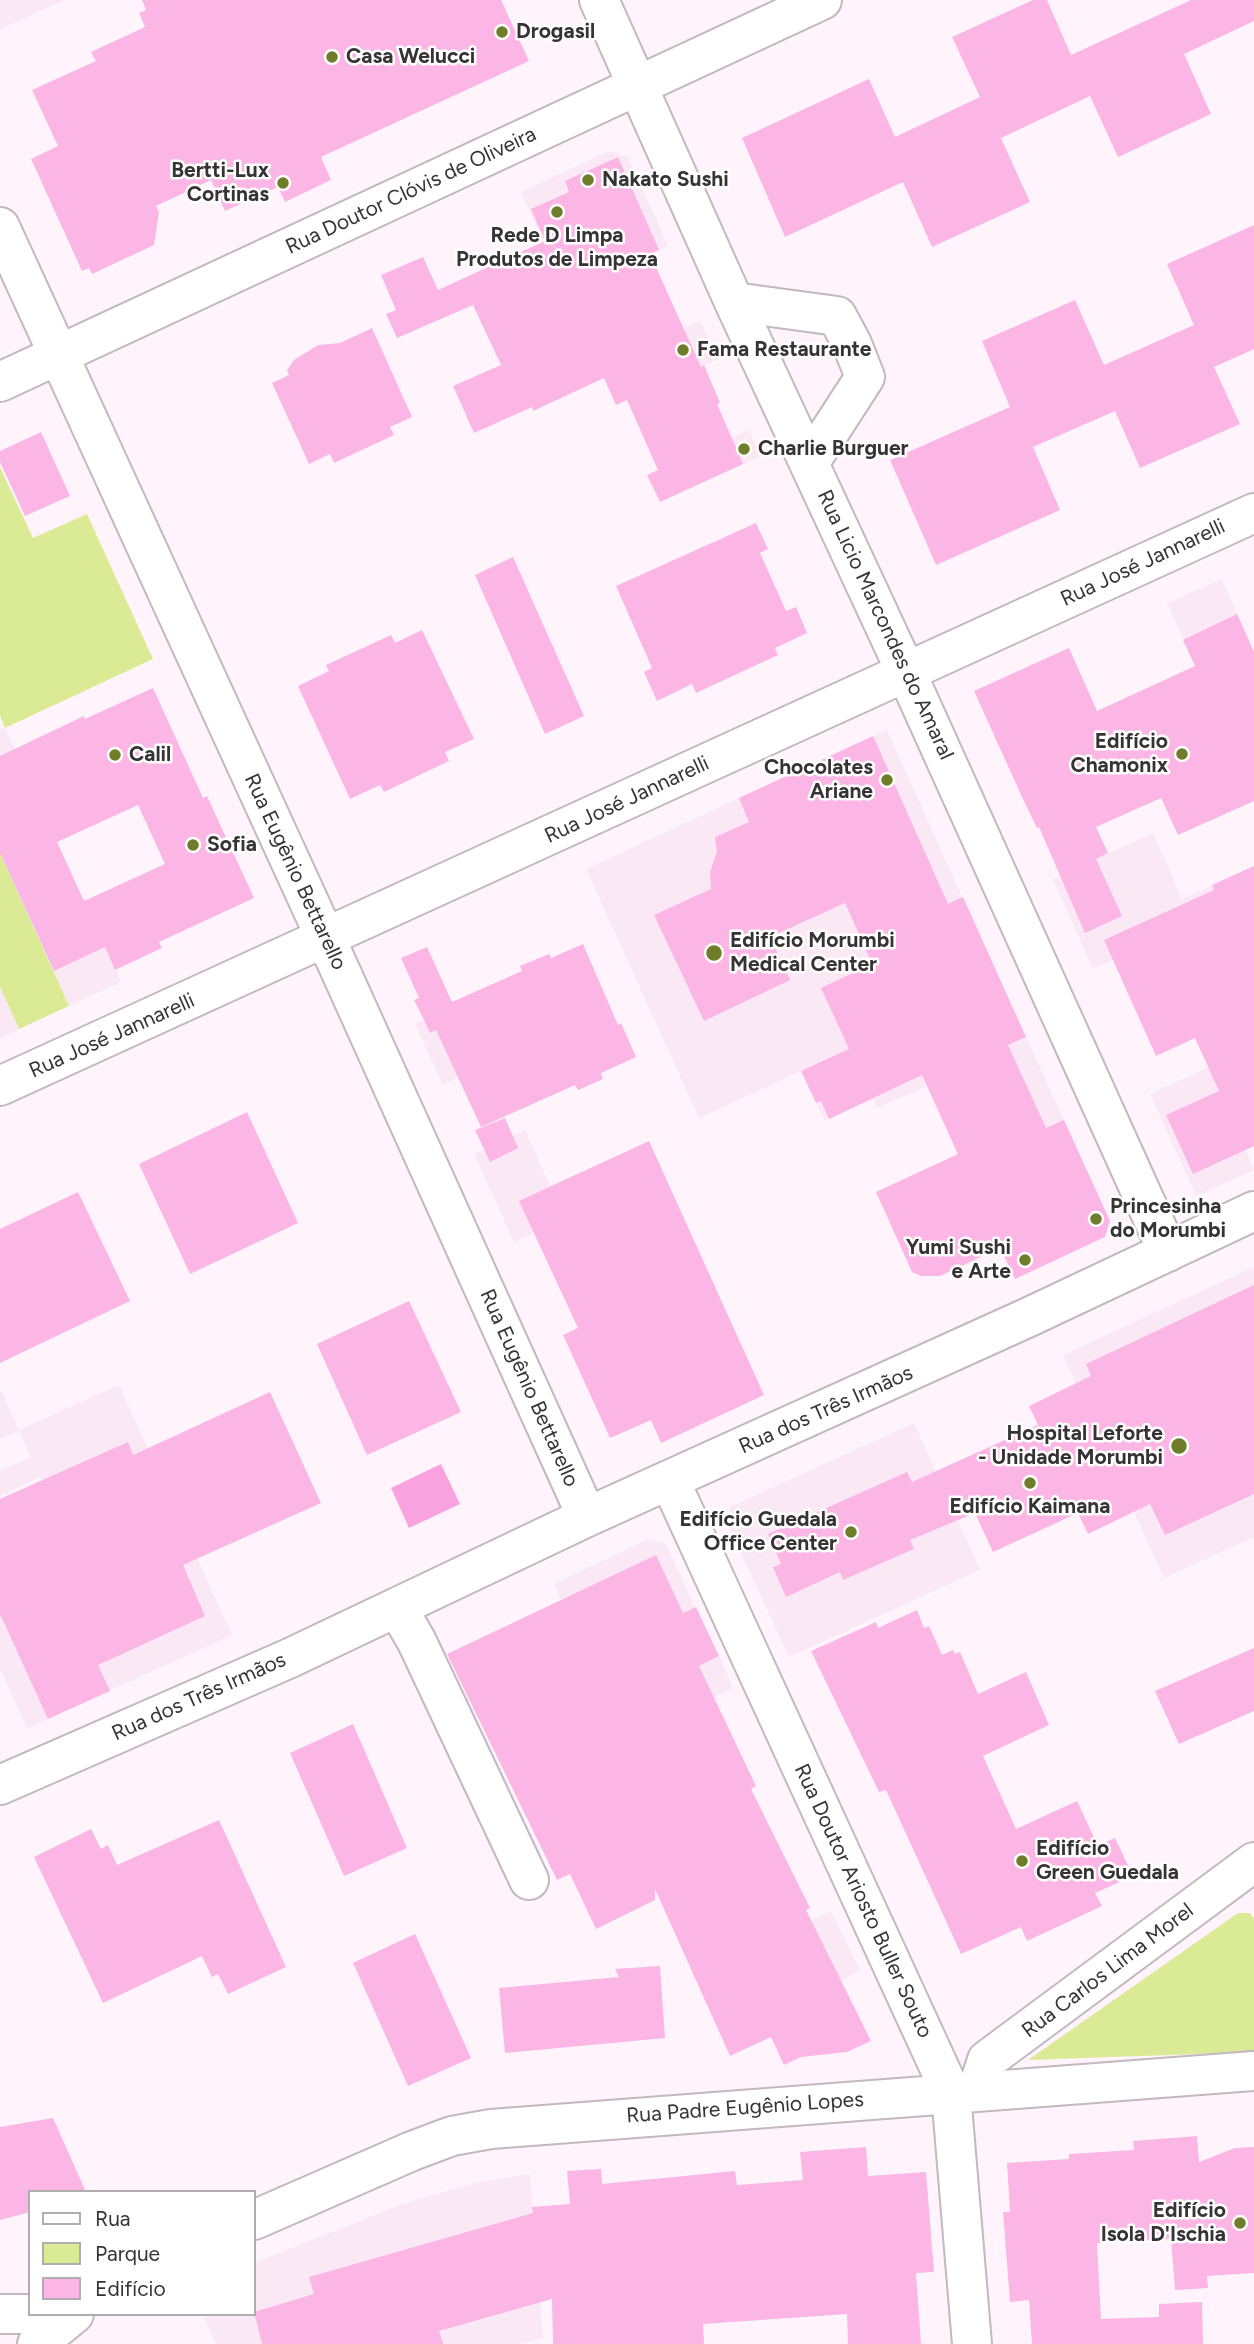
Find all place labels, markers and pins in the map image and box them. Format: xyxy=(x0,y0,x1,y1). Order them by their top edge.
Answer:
place label: Drogasil xyxy=(516,19,595,45)
marker: Drogasil xyxy=(494,24,510,40)
place label: Casa Welucci xyxy=(346,44,475,70)
marker: Casa Welucci xyxy=(324,49,340,65)
place label: Bertti-Lux Cortinas xyxy=(171,158,269,208)
place label: Nakato Sushi xyxy=(602,167,729,193)
marker: Nakato Sushi xyxy=(580,172,596,188)
marker: Bertti-Lux Cortinas xyxy=(275,175,291,191)
marker: Rede D Limpa Produtos de Limpeza xyxy=(549,204,565,220)
place label: Rede D Limpa Produtos de Limpeza xyxy=(456,223,658,273)
place label: Fama Restaurante xyxy=(697,337,871,363)
marker: Fama Restaurante xyxy=(675,342,691,358)
place label: Charlie Burguer xyxy=(758,436,909,462)
marker: Charlie Burguer xyxy=(736,441,752,457)
place label: Edifício Chamonix xyxy=(1070,729,1168,779)
place label: Calil xyxy=(129,742,171,768)
marker: Edifício Chamonix xyxy=(1174,746,1190,762)
marker: Calil xyxy=(107,747,123,763)
place label: Chocolates Ariane xyxy=(764,755,873,805)
marker: Chocolates Ariane xyxy=(879,772,895,788)
place label: Sofia xyxy=(207,832,257,858)
marker: Sofia xyxy=(185,837,201,853)
place label: Edifício Morumbi Medical Center xyxy=(730,928,895,978)
marker: Edifício Morumbi Medical Center xyxy=(704,943,724,963)
place label: Princesinha do Morumbi xyxy=(1110,1194,1226,1244)
marker: Princesinha do Morumbi xyxy=(1088,1211,1104,1227)
place label: Yumi Sushi e Arte xyxy=(906,1235,1011,1285)
marker: Yumi Sushi e Arte xyxy=(1017,1252,1033,1268)
place label: Hospital Leforte - Unidade Morumbi xyxy=(978,1421,1163,1471)
marker: Hospital Leforte - Unidade Morumbi xyxy=(1169,1436,1189,1456)
marker: Edifício Kaimana xyxy=(1022,1475,1038,1491)
place label: Edifício Kaimana xyxy=(950,1494,1110,1520)
place label: Edifício Guedala Office Center xyxy=(680,1507,837,1557)
marker: Edifício Guedala Office Center xyxy=(843,1524,859,1540)
place label: Edifício Green Guedala xyxy=(1036,1836,1179,1886)
marker: Edifício Green Guedala xyxy=(1014,1853,1030,1869)
place label: Edifício Isola D'Ischia xyxy=(1101,2198,1226,2248)
marker: Edifício Isola D'Ischia xyxy=(1232,2215,1248,2231)

